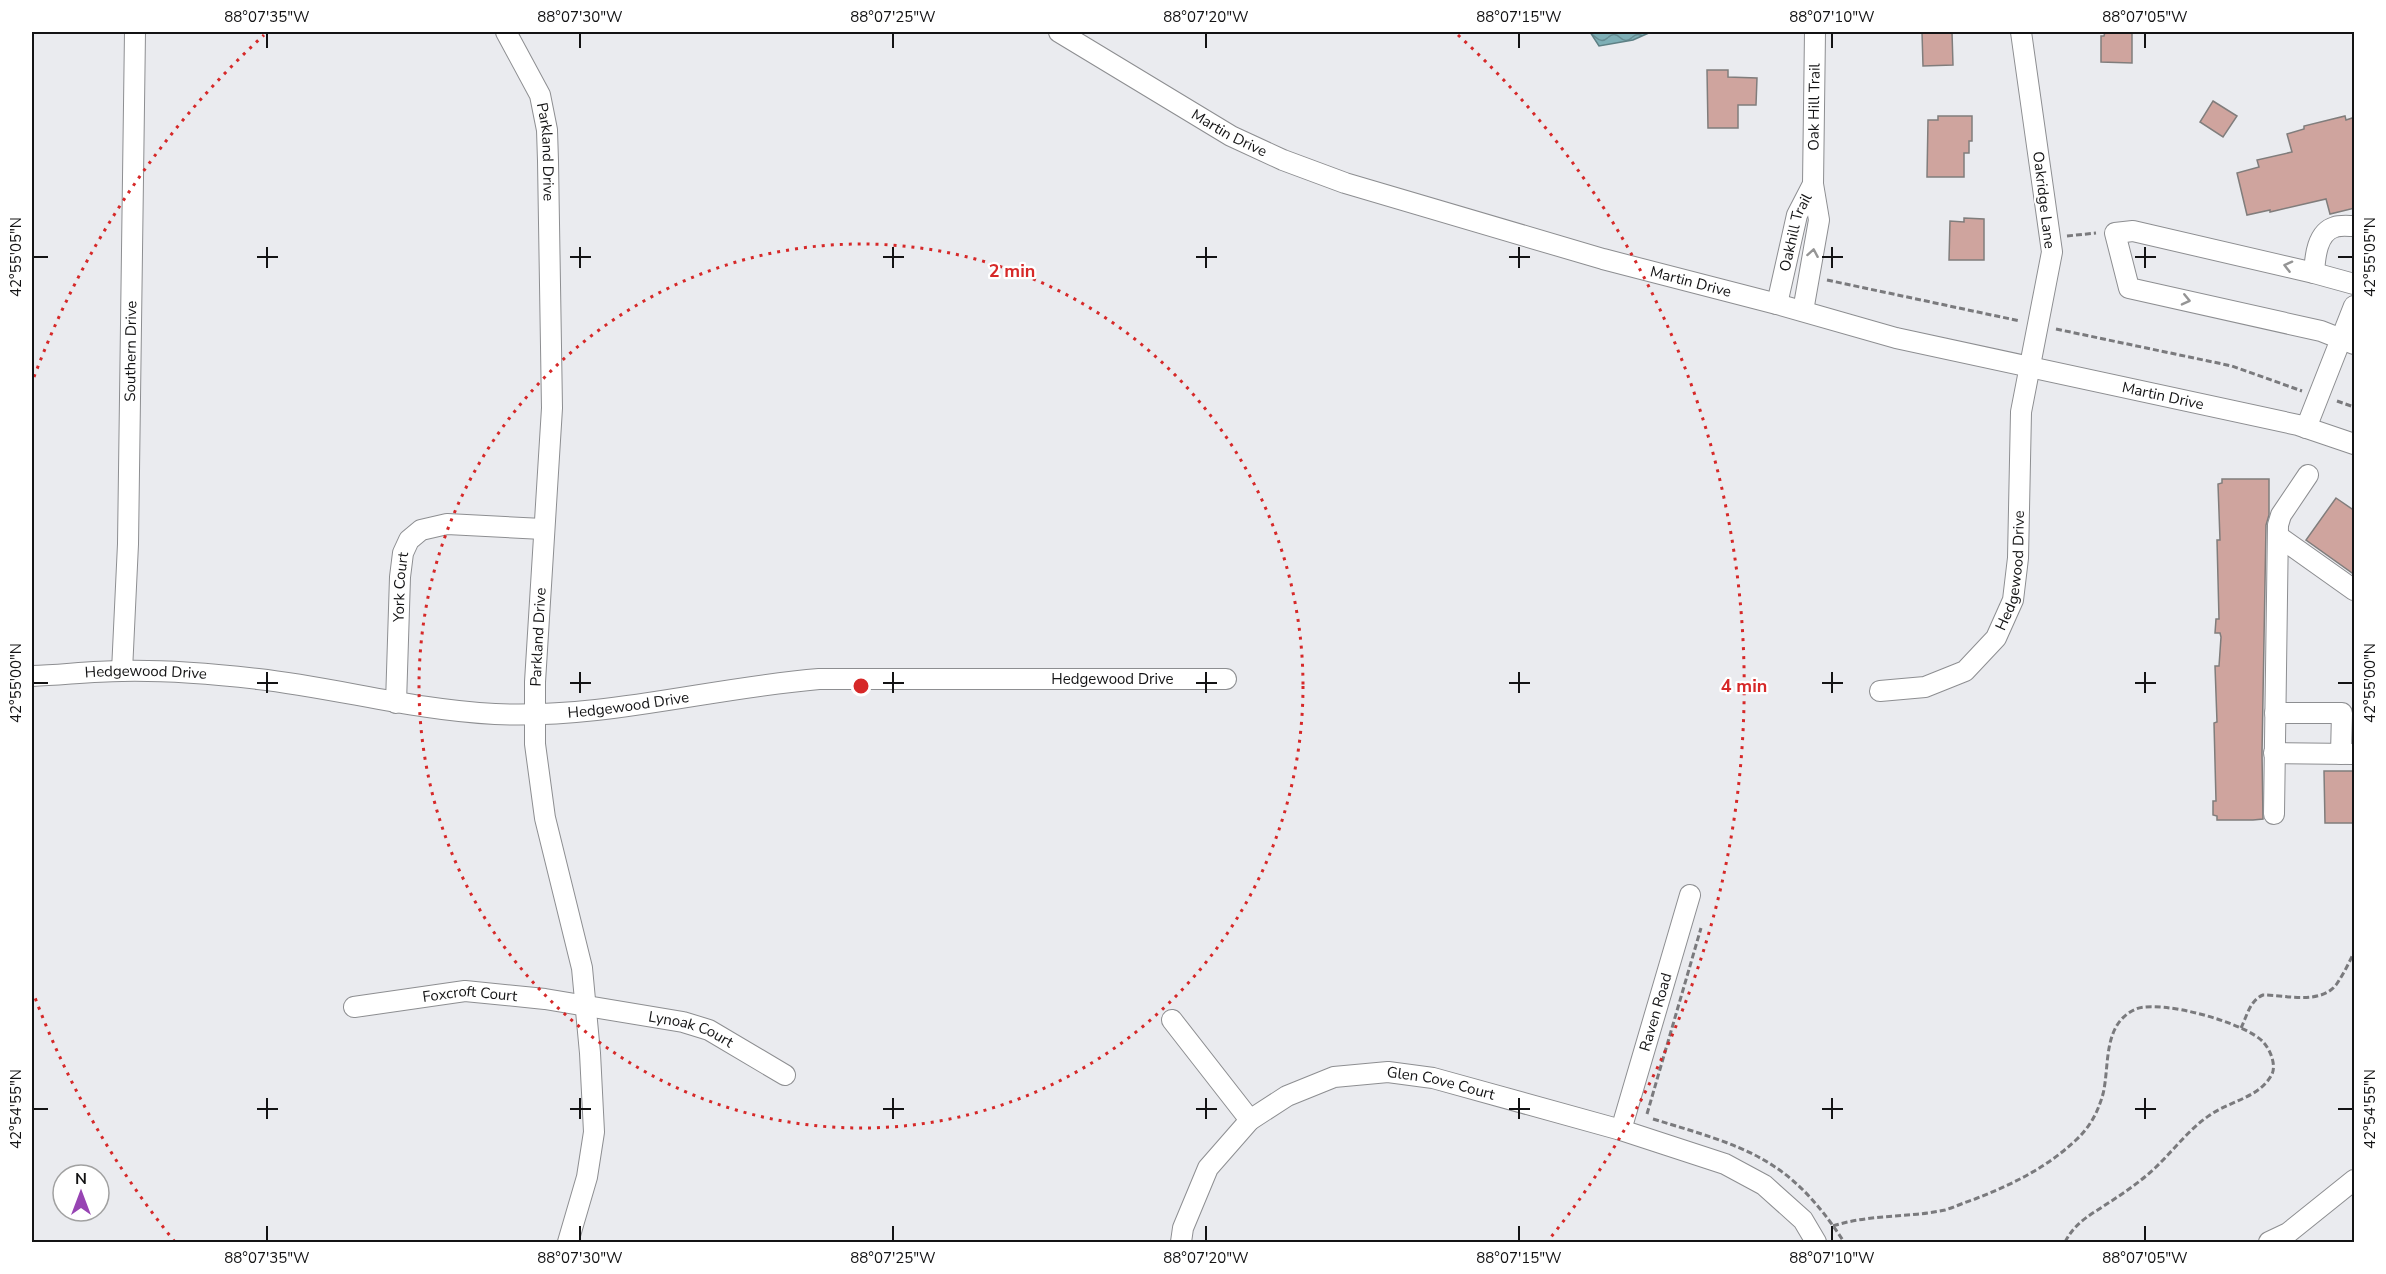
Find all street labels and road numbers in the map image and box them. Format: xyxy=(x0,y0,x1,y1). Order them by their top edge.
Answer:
street label: Oak Hill Trail xyxy=(1803,62,1825,151)
street label: Parkland Drive xyxy=(532,101,559,201)
street label: Martin Drive xyxy=(1188,104,1270,161)
street label: Oakridge Lane xyxy=(2028,150,2060,250)
street label: Oakhill Trail xyxy=(1775,189,1817,273)
street label: Martin Drive xyxy=(1648,262,1734,302)
street label: Southern Drive xyxy=(120,300,141,402)
street label: Martin Drive xyxy=(2120,377,2206,414)
street label: Hedgewood Drive xyxy=(1991,510,2029,634)
street label: York Court xyxy=(389,550,413,623)
street label: Parkland Drive xyxy=(525,587,551,687)
street label: Hedgewood Drive xyxy=(84,661,208,684)
street label: Hedgewood Drive xyxy=(1051,669,1174,689)
street label: Hedgewood Drive xyxy=(567,687,690,723)
street label: Raven Road xyxy=(1635,970,1677,1054)
street label: Foxcroft Court xyxy=(421,981,519,1007)
street label: Lynoak Court xyxy=(647,1006,738,1053)
street label: Glen Cove Court xyxy=(1386,1062,1498,1105)

